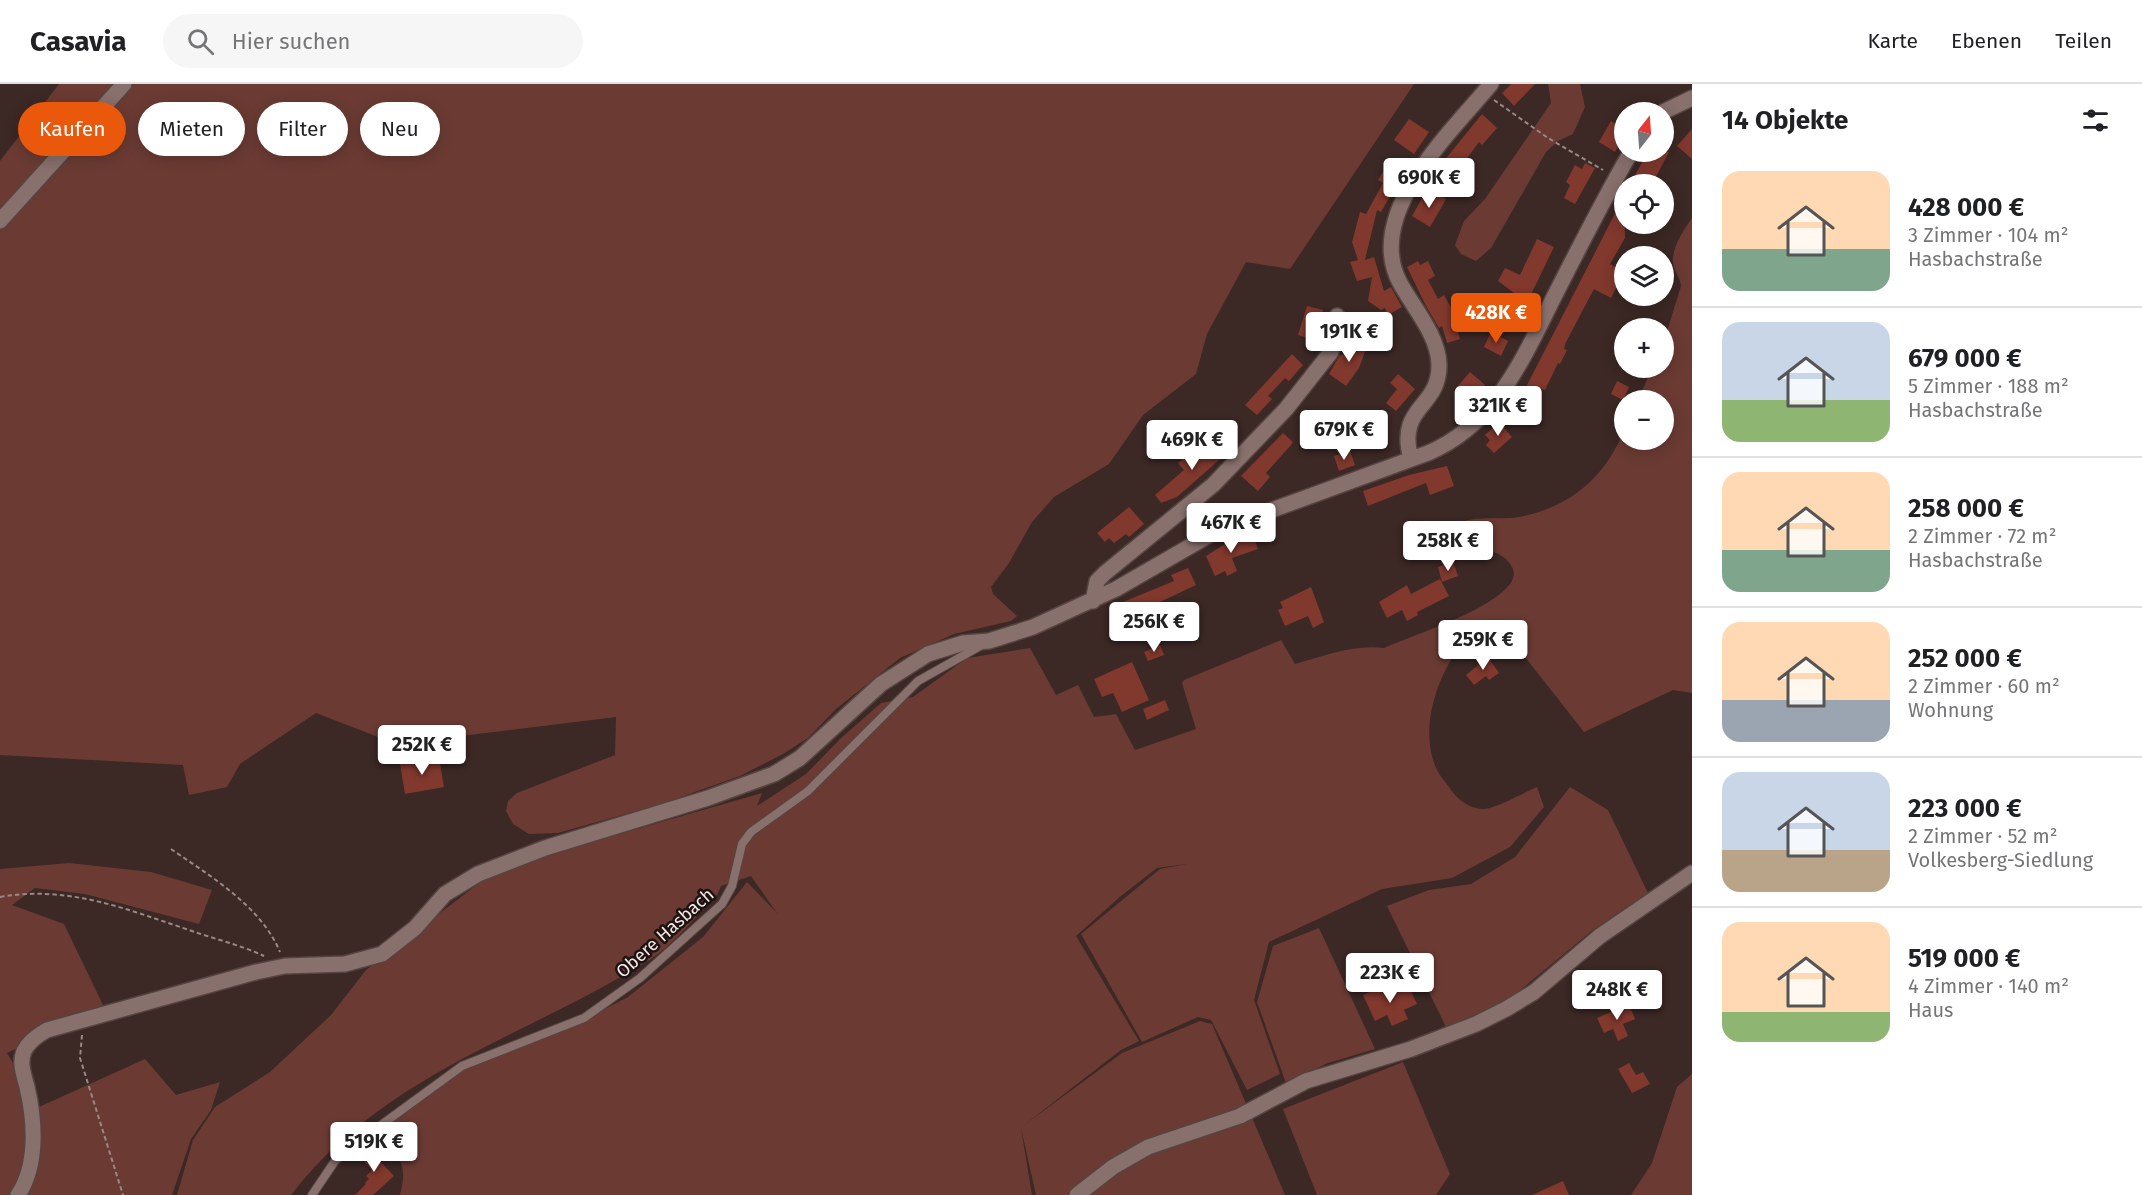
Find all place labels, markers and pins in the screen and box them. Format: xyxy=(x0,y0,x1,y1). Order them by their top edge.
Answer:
pin: 690K € xyxy=(1380,158,1478,209)
pin: 428K € xyxy=(1447,293,1545,344)
pin: 191K € xyxy=(1300,312,1398,363)
pin: 321K € xyxy=(1449,386,1547,437)
pin: 679K € xyxy=(1295,410,1393,461)
pin: 469K € xyxy=(1143,420,1241,471)
pin: 467K € xyxy=(1182,503,1280,554)
pin: 258K € xyxy=(1399,521,1497,572)
pin: 256K € xyxy=(1105,602,1203,653)
pin: 259K € xyxy=(1434,620,1532,671)
pin: 252K € xyxy=(373,725,471,776)
pin: 223K € xyxy=(1341,953,1439,1004)
pin: 248K € xyxy=(1568,970,1666,1021)
pin: 519K € xyxy=(325,1122,423,1173)

